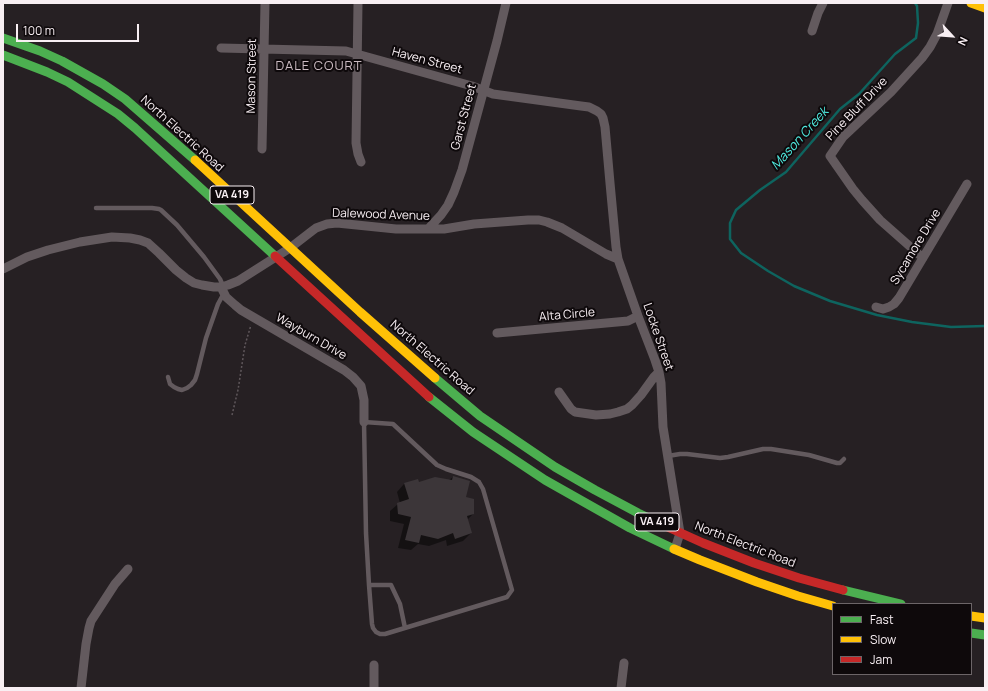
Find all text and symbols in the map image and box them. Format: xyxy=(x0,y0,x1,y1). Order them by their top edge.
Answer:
scale bar xyxy=(18,16,141,42)
north arrow xyxy=(932,16,972,56)
text: 100 m xyxy=(23,22,55,39)
text: N xyxy=(955,35,972,48)
street label: Mason Street xyxy=(244,38,260,114)
street label: Haven Street xyxy=(390,45,464,77)
district label: DALE COURT xyxy=(275,58,363,74)
street label: Pine Bluff Drive xyxy=(823,74,891,144)
street label: Garst Street xyxy=(448,82,480,152)
street label: North Electric Road xyxy=(138,93,226,175)
water label: Mason Creek xyxy=(768,105,832,173)
road number: VA 419 xyxy=(210,186,254,204)
street label: Dalewood Avenue xyxy=(332,206,430,224)
street label: Sycamore Drive xyxy=(888,207,944,287)
street label: Locke Street xyxy=(640,301,676,373)
street label: Alta Circle xyxy=(538,305,596,325)
street label: Wayburn Drive xyxy=(273,311,349,363)
street label: North Electric Road xyxy=(387,318,477,398)
road number: VA 419 xyxy=(635,513,679,531)
street label: North Electric Road xyxy=(693,519,797,571)
legend xyxy=(832,603,972,675)
text: Fast xyxy=(870,611,894,628)
text: Slow xyxy=(870,631,896,648)
text: Jam xyxy=(870,651,892,668)

